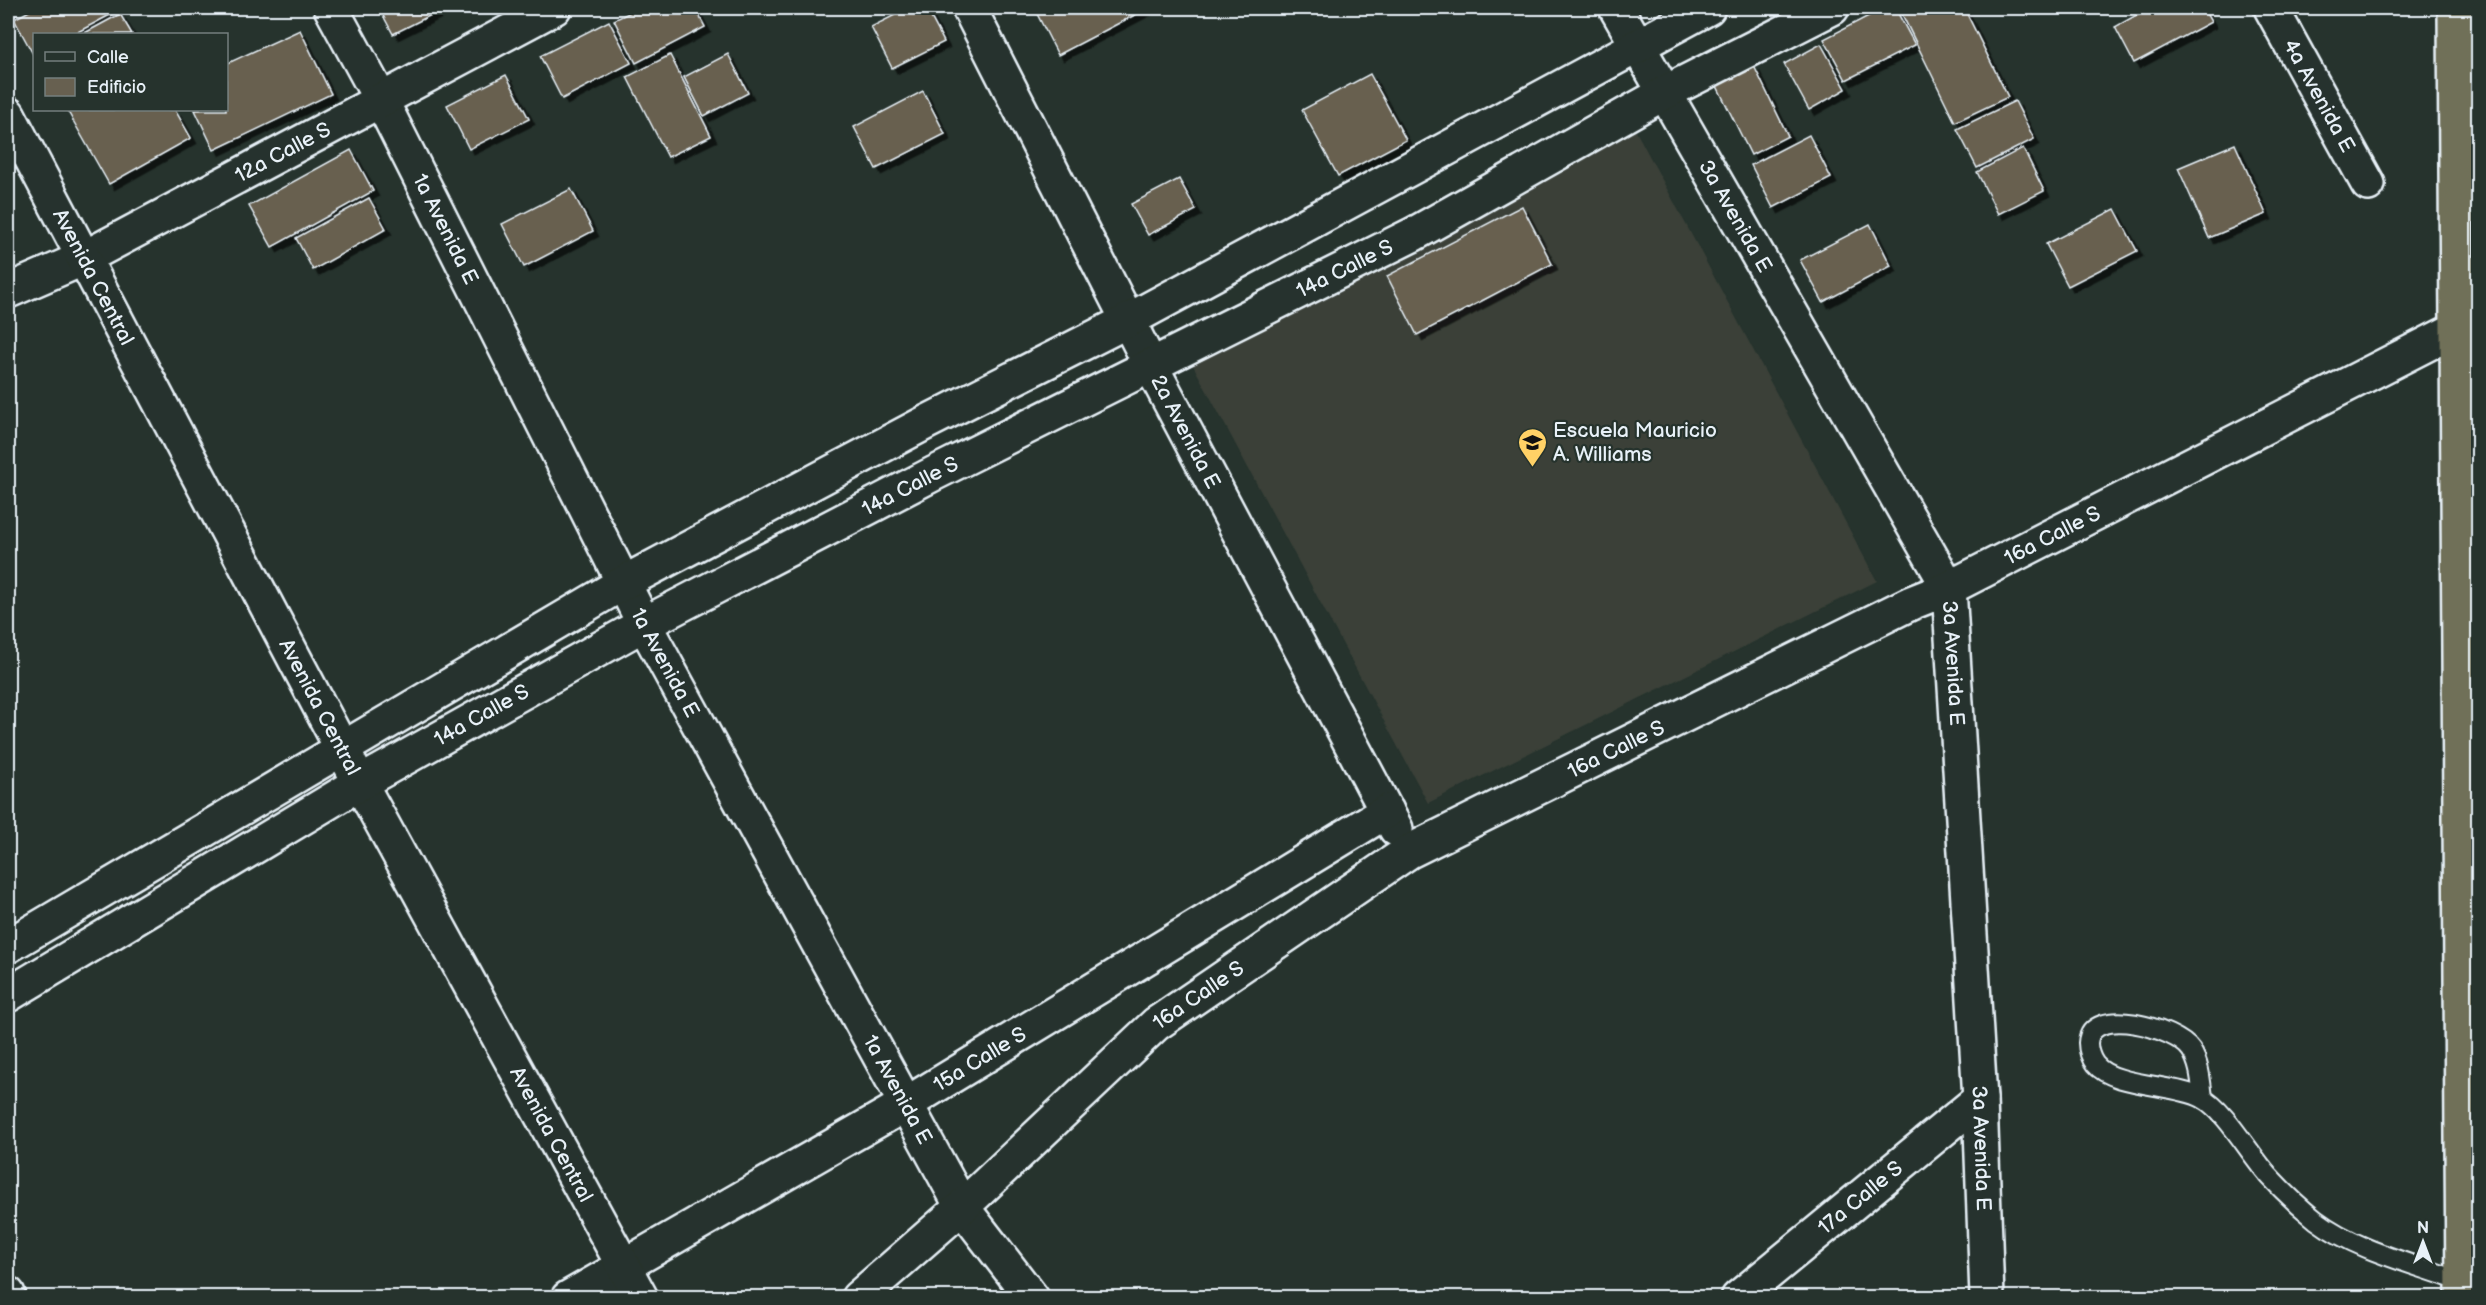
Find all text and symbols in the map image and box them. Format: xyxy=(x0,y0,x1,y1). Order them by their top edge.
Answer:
legend xyxy=(33,33,228,111)
street label: 4a Avenida E xyxy=(2278,35,2360,156)
text: Calle xyxy=(87,47,129,68)
text: Edificio xyxy=(87,77,146,98)
street label: 12a Calle S xyxy=(231,117,335,188)
street label: 3a Avenida E xyxy=(1693,156,1778,277)
street label: 1a Avenida E xyxy=(408,169,484,288)
street label: Avenida Central xyxy=(48,204,140,349)
street label: 14a Calle S xyxy=(1292,234,1397,303)
street label: 2a Avenida E xyxy=(1146,371,1226,493)
place label: Escuela Mauricio A. Williams xyxy=(1553,418,1717,467)
school or university icon: Escuela Mauricio A. Williams xyxy=(1516,426,1548,468)
street label: 14a Calle S xyxy=(858,451,962,521)
street label: 16a Calle S xyxy=(2000,500,2105,570)
street label: 3a Avenida E xyxy=(1937,600,1970,726)
street label: 1a Avenida E xyxy=(626,604,705,722)
street label: Avenida Central xyxy=(274,635,366,779)
street label: 14a Calle S xyxy=(429,679,533,752)
street label: 16a Calle S xyxy=(1563,715,1669,784)
street label: 16a Calle S xyxy=(1148,955,1249,1035)
street label: 15a Calle S xyxy=(929,1021,1031,1097)
street label: 1a Avenida E xyxy=(858,1030,938,1148)
street label: Avenida Central xyxy=(505,1062,599,1206)
street label: 3a Avenida E xyxy=(1967,1085,1996,1211)
street label: 17a Calle S xyxy=(1813,1155,1908,1240)
north arrow xyxy=(2393,1212,2453,1272)
text: N xyxy=(2417,1219,2429,1238)

